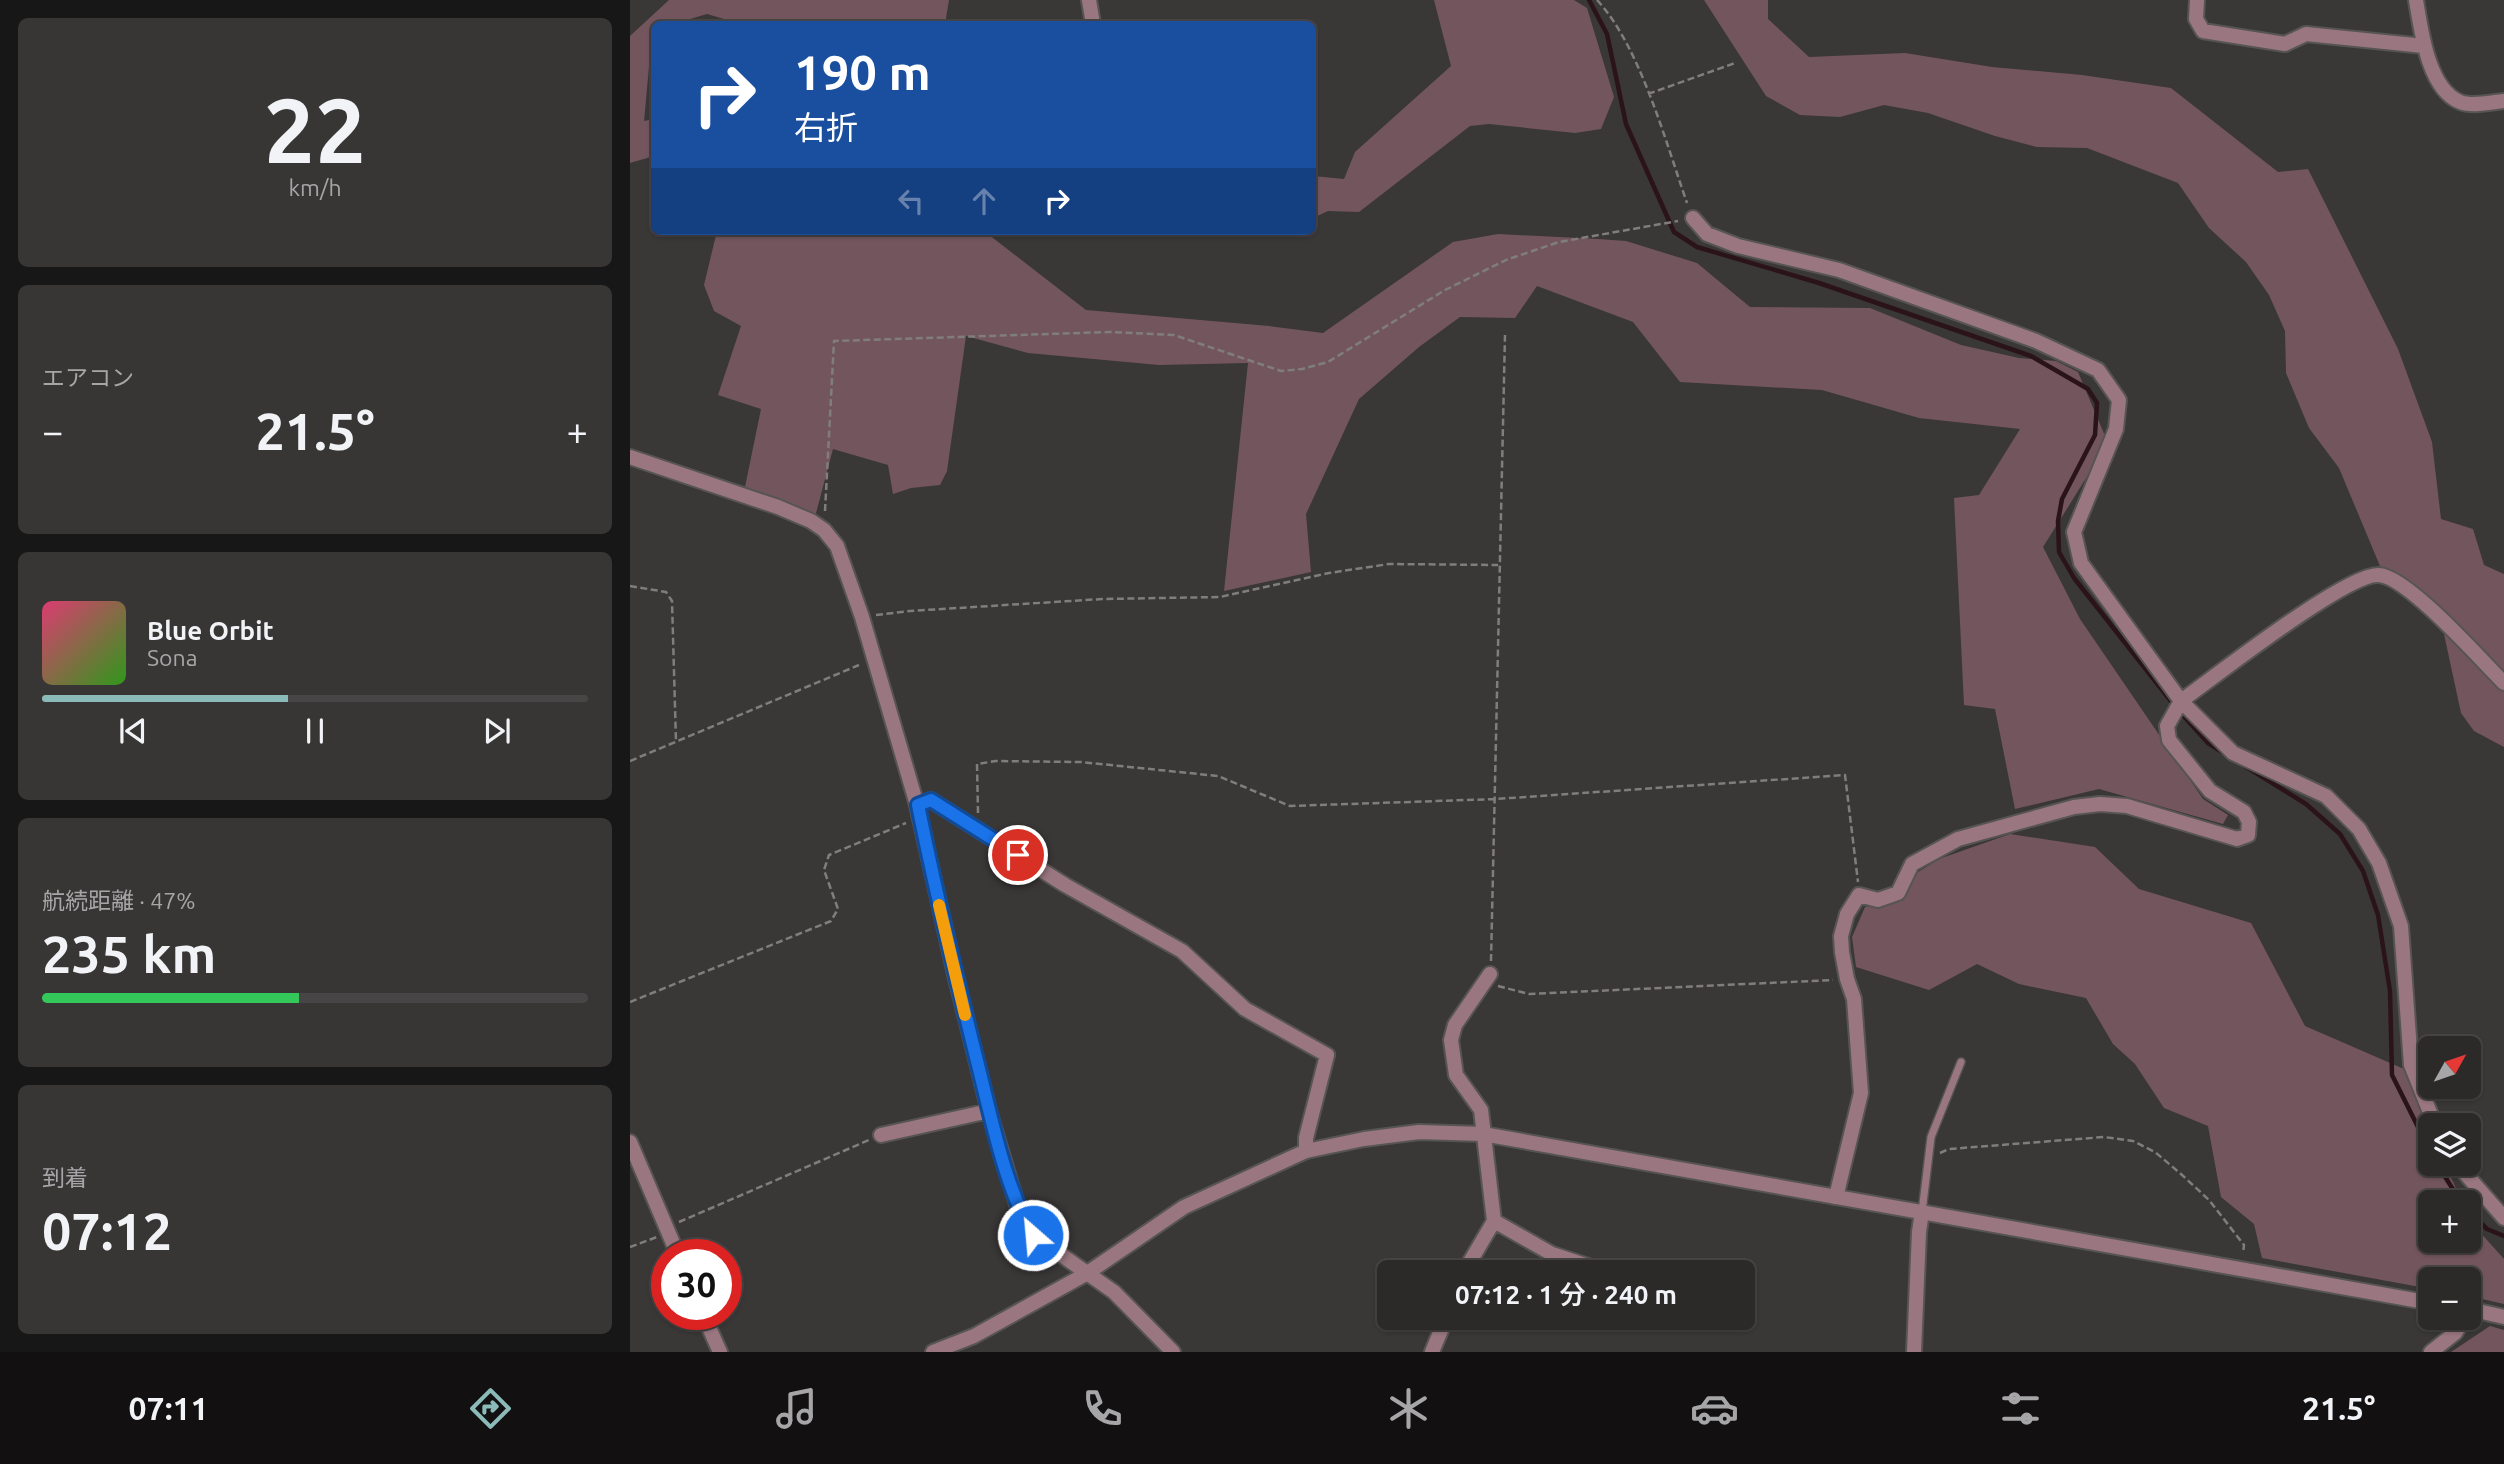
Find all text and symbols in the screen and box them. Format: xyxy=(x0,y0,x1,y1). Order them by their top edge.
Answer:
text: 190 m xyxy=(794,44,931,99)
icon: right xyxy=(679,49,770,140)
text: 22 xyxy=(264,78,366,180)
text: 右折 xyxy=(794,109,858,145)
text: km/h xyxy=(288,175,342,200)
icon: left xyxy=(892,182,930,220)
icon: ahead xyxy=(965,182,1003,220)
icon: right xyxy=(1038,182,1076,220)
text: エアコン xyxy=(42,365,134,390)
text: 21.5° xyxy=(255,402,375,460)
text: − xyxy=(42,410,63,452)
text: + xyxy=(567,410,588,452)
text: Blue Orbit xyxy=(147,616,274,645)
text: Sona xyxy=(147,645,197,670)
icon: previous xyxy=(114,712,152,750)
icon: pause xyxy=(296,712,334,750)
icon: next xyxy=(478,712,516,750)
pin xyxy=(988,825,1048,885)
icon: arrive xyxy=(999,836,1037,874)
text: 航続距離 · 47% xyxy=(42,888,195,913)
text: 235 km xyxy=(42,925,216,983)
north arrow xyxy=(2418,1036,2482,1099)
map controls xyxy=(2418,1036,2481,1330)
button: layers xyxy=(2418,1113,2481,1176)
text: 到着 xyxy=(42,1165,88,1190)
button: + xyxy=(2418,1190,2481,1253)
position arrow xyxy=(996,1198,1070,1272)
text: 07:12 xyxy=(42,1202,172,1260)
speed limit sign: 30 xyxy=(651,1239,742,1330)
button: − xyxy=(2418,1267,2481,1330)
text: 07:12 · 1 分 · 240 m xyxy=(1455,1280,1677,1309)
icon: directions xyxy=(466,1384,515,1433)
icon: music xyxy=(772,1384,821,1433)
icon: phone xyxy=(1078,1384,1127,1433)
icon: climate xyxy=(1384,1384,1433,1433)
icon: car xyxy=(1690,1384,1739,1433)
icon: filters xyxy=(1996,1384,2045,1433)
text: 07:11 xyxy=(129,1390,209,1426)
text: 21.5° xyxy=(2302,1390,2375,1426)

